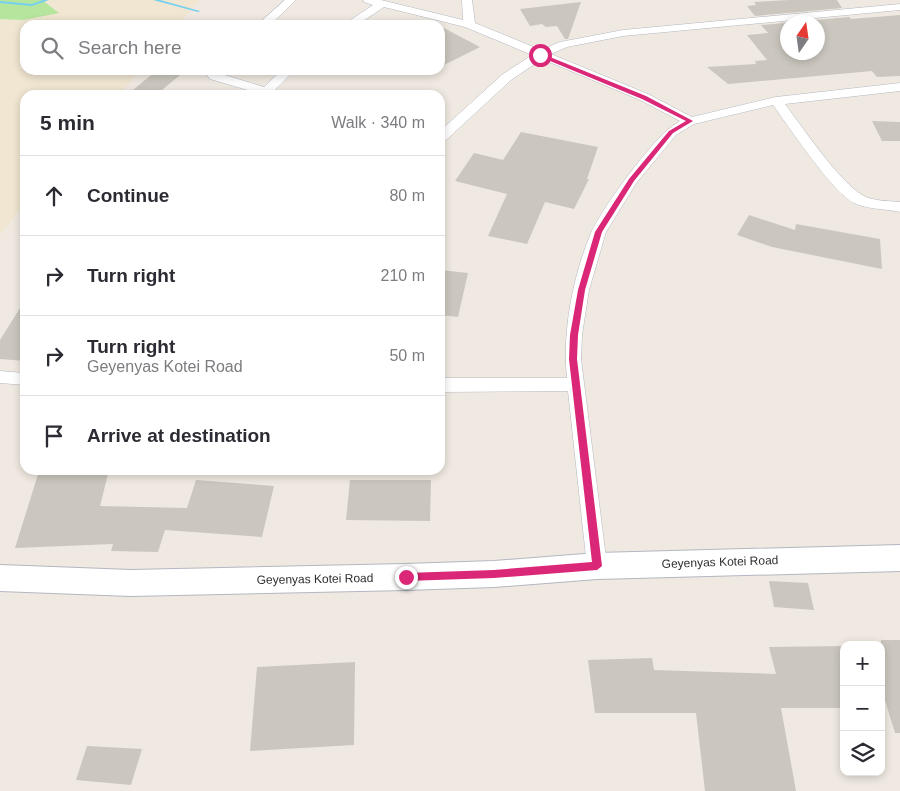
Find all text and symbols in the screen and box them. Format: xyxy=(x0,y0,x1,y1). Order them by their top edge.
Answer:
north arrow xyxy=(780,15,825,60)
search box xyxy=(20,20,445,75)
icon: search xyxy=(38,34,66,62)
text: Search here xyxy=(78,37,182,58)
route start xyxy=(529,44,552,67)
text: 5 min xyxy=(40,111,95,134)
text: Walk · 340 m xyxy=(331,114,425,131)
icon: ahead xyxy=(40,182,68,210)
text: Continue xyxy=(87,185,169,206)
text: 80 m xyxy=(389,187,425,204)
icon: right xyxy=(40,262,68,290)
text: Turn right xyxy=(87,265,175,286)
text: 210 m xyxy=(381,267,425,284)
text: Turn right xyxy=(87,336,175,357)
icon: right xyxy=(40,342,68,370)
text: 50 m xyxy=(389,347,425,364)
text: Geyenyas Kotei Road xyxy=(87,358,243,375)
icon: arrive xyxy=(40,422,68,450)
text: Arrive at destination xyxy=(87,425,271,446)
street label: Geyenyas Kotei Road xyxy=(661,553,779,571)
route end xyxy=(395,566,418,589)
street label: Geyenyas Kotei Road xyxy=(257,571,373,587)
map controls xyxy=(840,641,885,776)
button: + xyxy=(840,641,885,686)
button: − xyxy=(840,686,885,731)
button: layers xyxy=(840,731,885,776)

